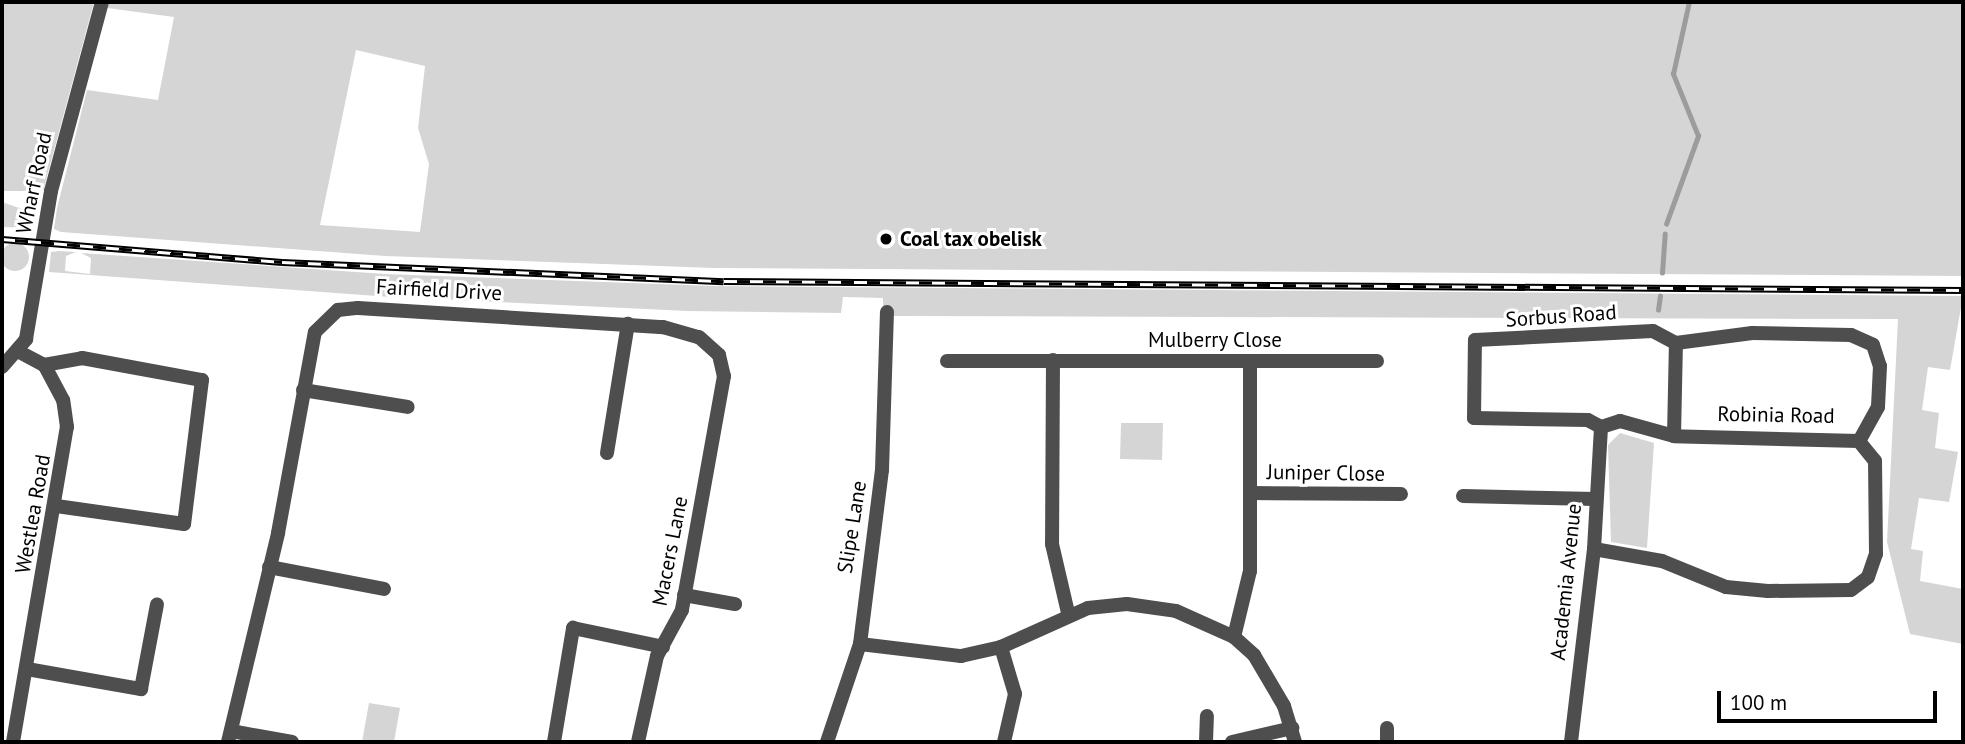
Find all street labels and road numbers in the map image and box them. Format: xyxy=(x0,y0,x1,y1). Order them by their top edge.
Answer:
street label: Wharf Road xyxy=(11,130,57,236)
street label: Fairfield Drive xyxy=(375,274,503,306)
street label: Sorbus Road xyxy=(1505,300,1617,332)
street label: Mulberry Close xyxy=(1148,327,1282,353)
street label: Robinia Road xyxy=(1717,401,1835,429)
street label: Westlea Road xyxy=(10,453,56,575)
street label: Juniper Close xyxy=(1267,459,1385,487)
street label: Slipe Lane xyxy=(832,479,872,575)
street label: Macers Lane xyxy=(647,494,693,608)
street label: Academia Avenue xyxy=(1545,502,1587,662)

